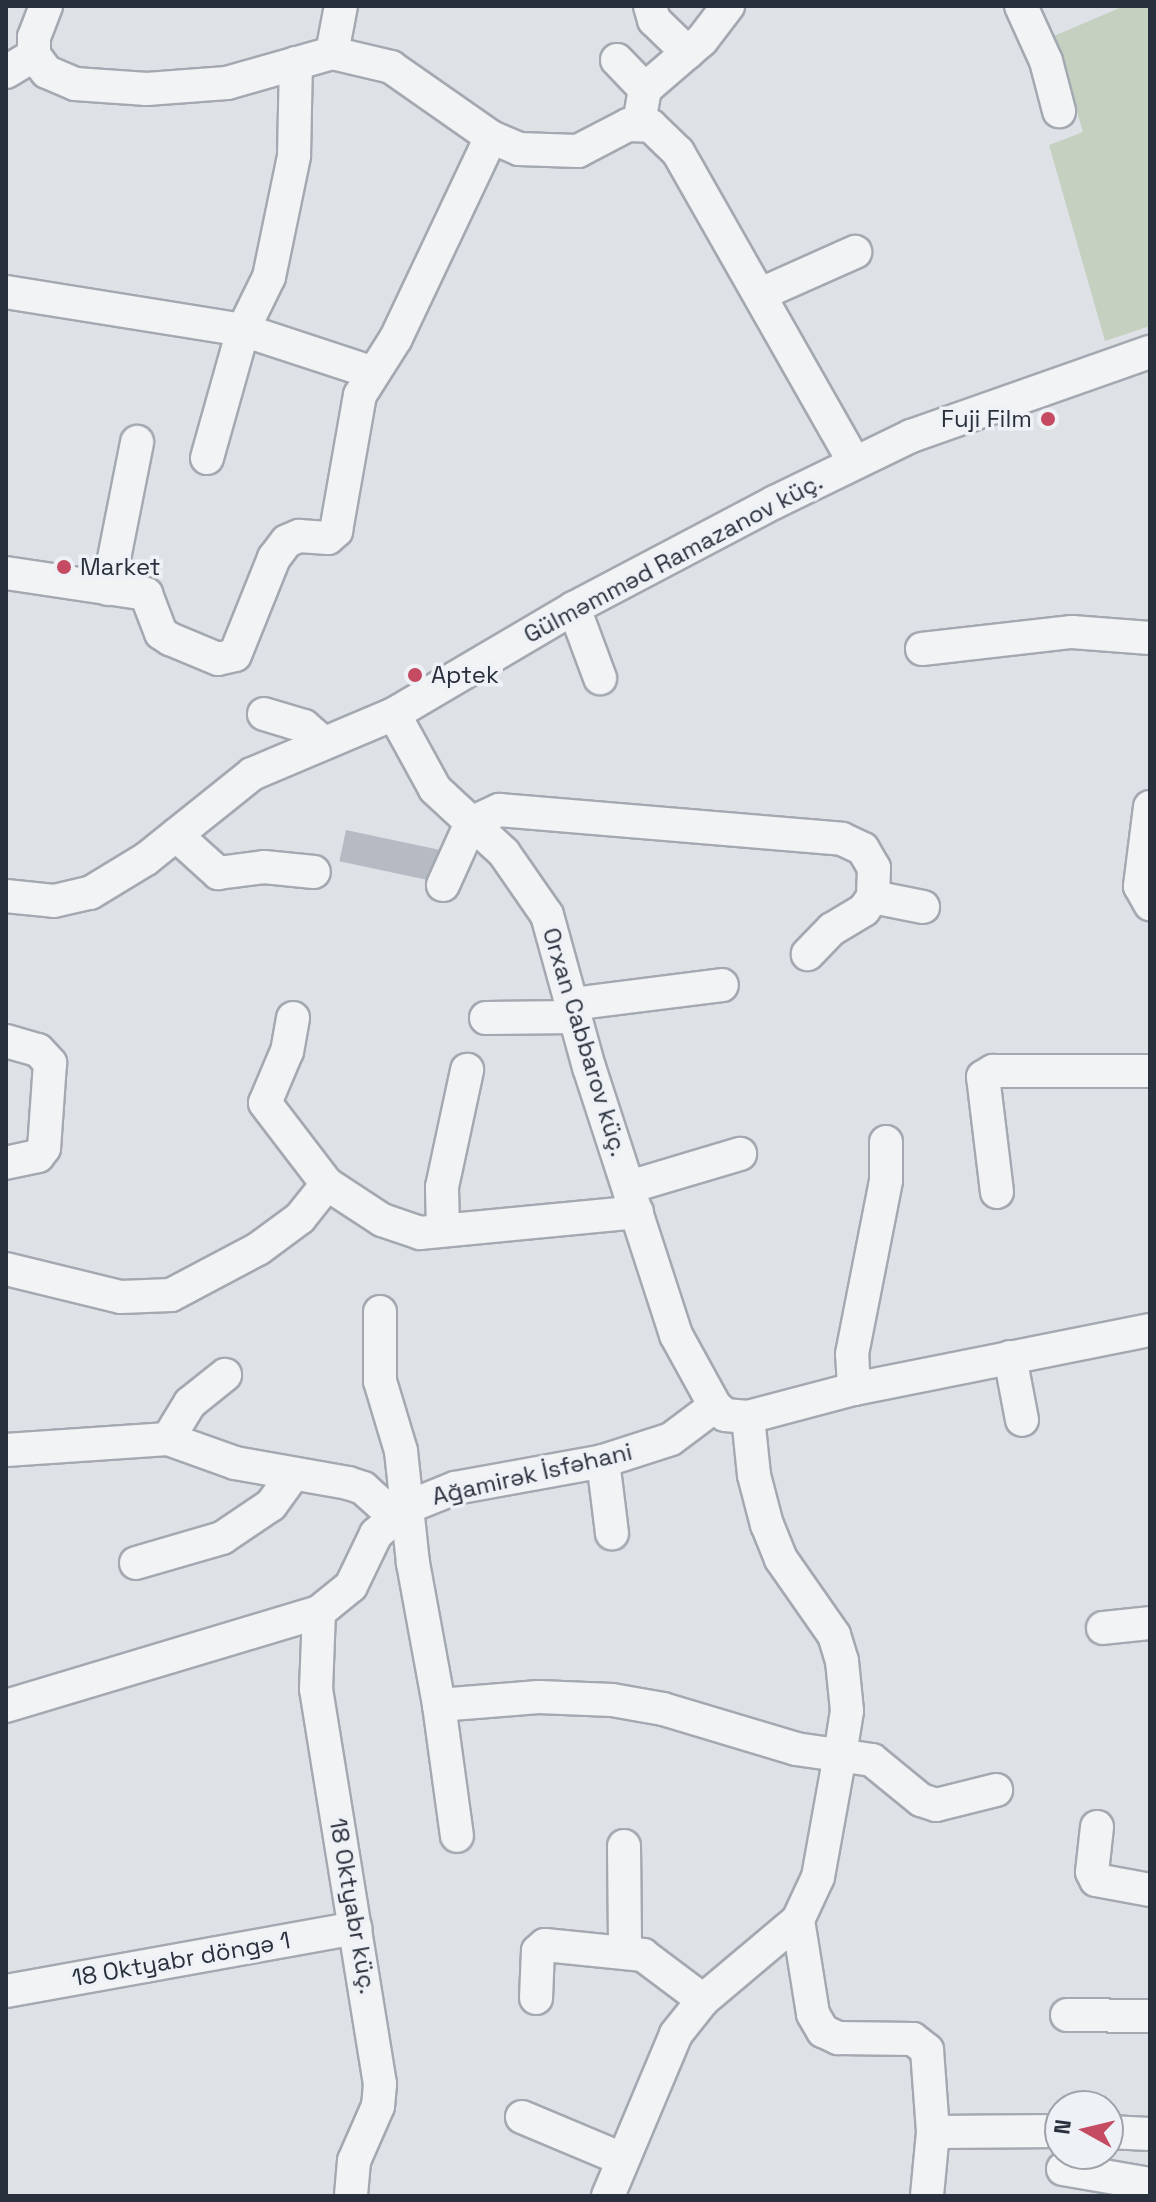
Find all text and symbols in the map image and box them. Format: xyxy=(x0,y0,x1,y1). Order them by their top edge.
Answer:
place label: Fuji Film xyxy=(941,405,1032,433)
marker: Fuji Film xyxy=(1039,410,1057,428)
street label: Gülməmməd Ramazanov küç. xyxy=(519,467,827,649)
place label: Market xyxy=(80,553,161,581)
marker: Market xyxy=(55,558,73,576)
place label: Aptek xyxy=(431,661,499,689)
marker: Aptek xyxy=(406,666,424,684)
street label: Orxan Cabbarov küç. xyxy=(537,924,633,1160)
street label: Ağamirək İsfəhani xyxy=(429,1437,635,1511)
street label: 18 Oktyabr küç. xyxy=(323,1816,383,1996)
street label: 18 Oktyabr döngə 1 xyxy=(70,1926,292,1992)
north arrow xyxy=(1044,2090,1124,2170)
text: N xyxy=(1047,2118,1077,2136)

